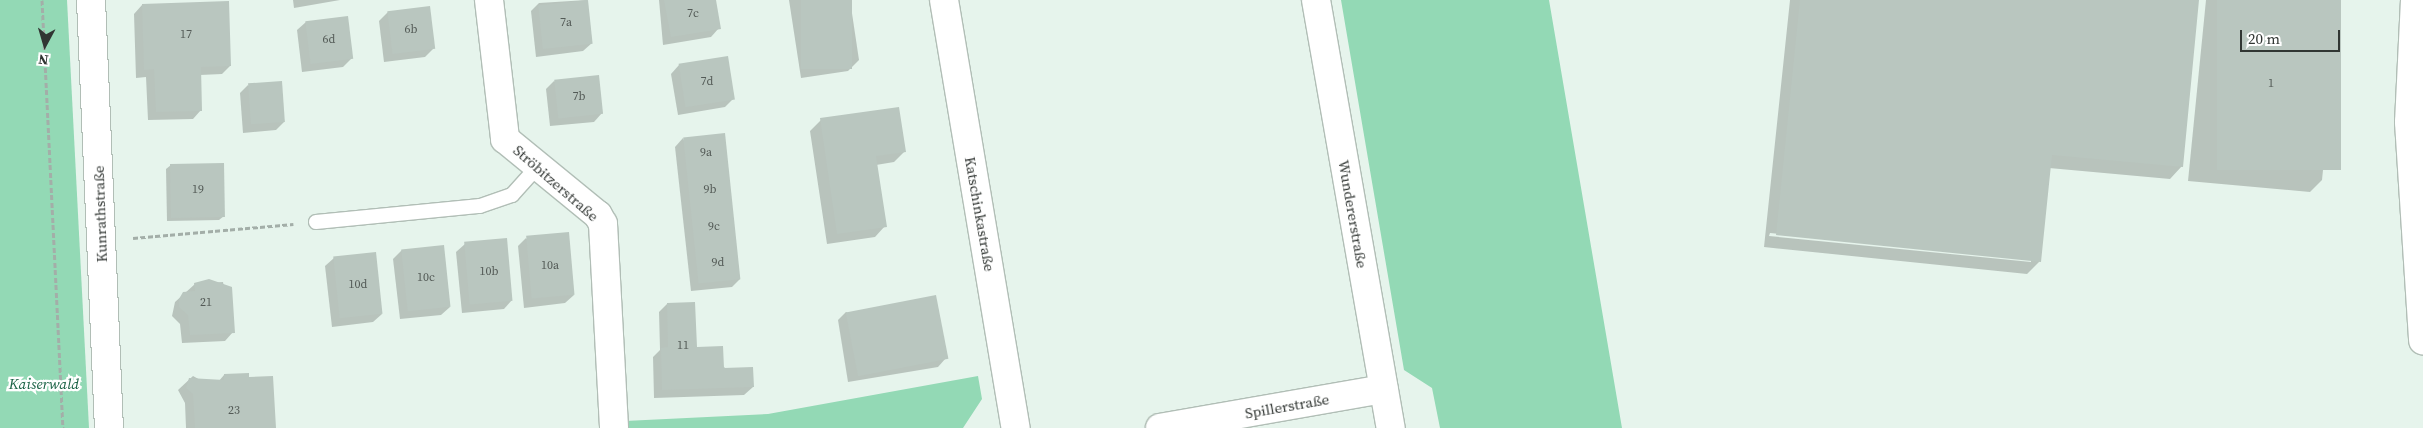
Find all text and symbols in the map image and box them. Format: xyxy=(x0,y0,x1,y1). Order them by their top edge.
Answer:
house number: 7c xyxy=(687,7,699,21)
house number: 7a xyxy=(560,16,572,30)
north arrow xyxy=(20,20,70,70)
scale bar xyxy=(2243,20,2343,52)
house number: 6b xyxy=(405,23,417,37)
house number: 17 xyxy=(180,28,192,42)
text: 20 m xyxy=(2248,28,2280,49)
house number: 6d xyxy=(323,33,335,47)
text: N xyxy=(37,49,50,70)
house number: 7d xyxy=(701,75,713,89)
house number: 1 xyxy=(2268,77,2274,91)
house number: 7b xyxy=(573,90,585,104)
street label: Ströbitzerstraße xyxy=(510,141,602,225)
house number: 9a xyxy=(700,146,712,160)
street label: Katschinkastraße xyxy=(961,155,999,273)
street label: Wundererstraße xyxy=(1335,159,1371,269)
street label: Kunrathstraße xyxy=(89,165,111,263)
house number: 19 xyxy=(192,183,204,197)
house number: 9b xyxy=(704,183,716,197)
house number: 9c xyxy=(708,220,720,234)
house number: 9d xyxy=(712,256,724,270)
house number: 10a xyxy=(541,259,559,273)
house number: 10b xyxy=(480,265,498,279)
house number: 10c xyxy=(417,271,435,285)
house number: 10d xyxy=(349,278,367,292)
house number: 21 xyxy=(200,296,212,310)
house number: 11 xyxy=(677,339,689,353)
park label: Kaiserwald xyxy=(9,375,79,393)
street label: Spillerstraße xyxy=(1243,390,1331,422)
house number: 23 xyxy=(228,404,240,418)

